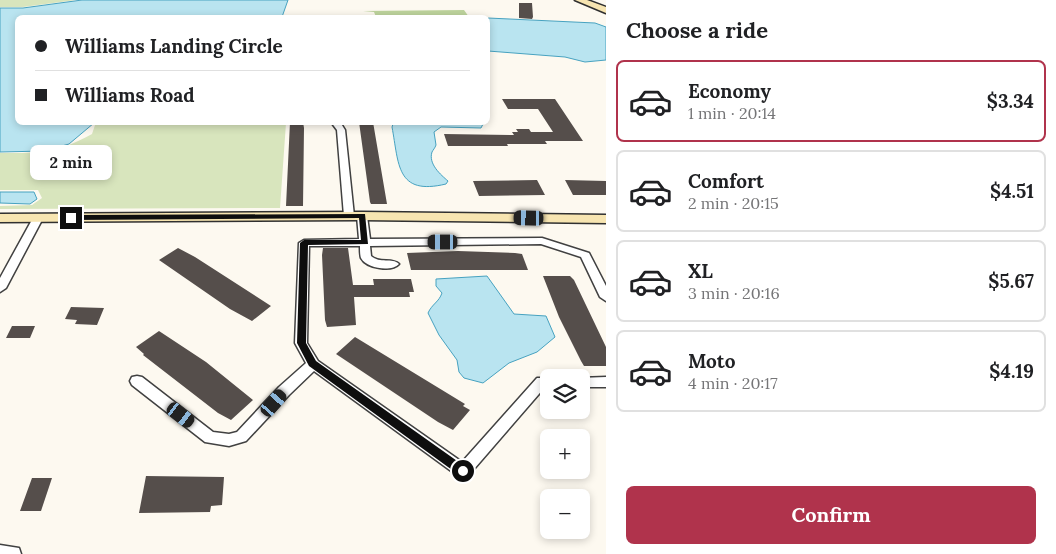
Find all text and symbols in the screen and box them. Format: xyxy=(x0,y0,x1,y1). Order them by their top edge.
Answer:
text: Choose a ride xyxy=(626,16,768,44)
text: Williams Landing Circle xyxy=(65,34,283,58)
icon: car xyxy=(628,79,673,124)
text: Economy xyxy=(688,79,771,103)
text: Williams Road xyxy=(65,83,195,107)
text: $3.34 xyxy=(987,89,1034,113)
text: 1 min · 20:14 xyxy=(688,103,776,123)
callout: 2 min xyxy=(30,146,112,180)
text: 2 min xyxy=(50,152,92,172)
icon: car xyxy=(628,169,673,214)
text: Comfort xyxy=(688,169,764,193)
text: $4.51 xyxy=(990,179,1034,203)
text: 2 min · 20:15 xyxy=(688,193,779,213)
route end xyxy=(60,207,82,229)
car xyxy=(513,210,544,226)
car xyxy=(428,235,458,250)
icon: car xyxy=(628,259,673,304)
text: XL xyxy=(688,259,713,283)
text: $5.67 xyxy=(988,269,1034,293)
text: 3 min · 20:16 xyxy=(688,283,780,303)
icon: car xyxy=(628,349,673,394)
text: Moto xyxy=(688,349,735,373)
text: $4.19 xyxy=(989,359,1034,383)
map controls xyxy=(540,369,590,539)
button: layers xyxy=(540,369,590,419)
text: 4 min · 20:17 xyxy=(688,373,778,393)
car xyxy=(258,387,289,419)
car xyxy=(164,400,197,430)
button: + xyxy=(540,429,590,479)
route start xyxy=(452,460,474,482)
button: Confirm xyxy=(626,486,1036,544)
button: − xyxy=(540,489,590,539)

